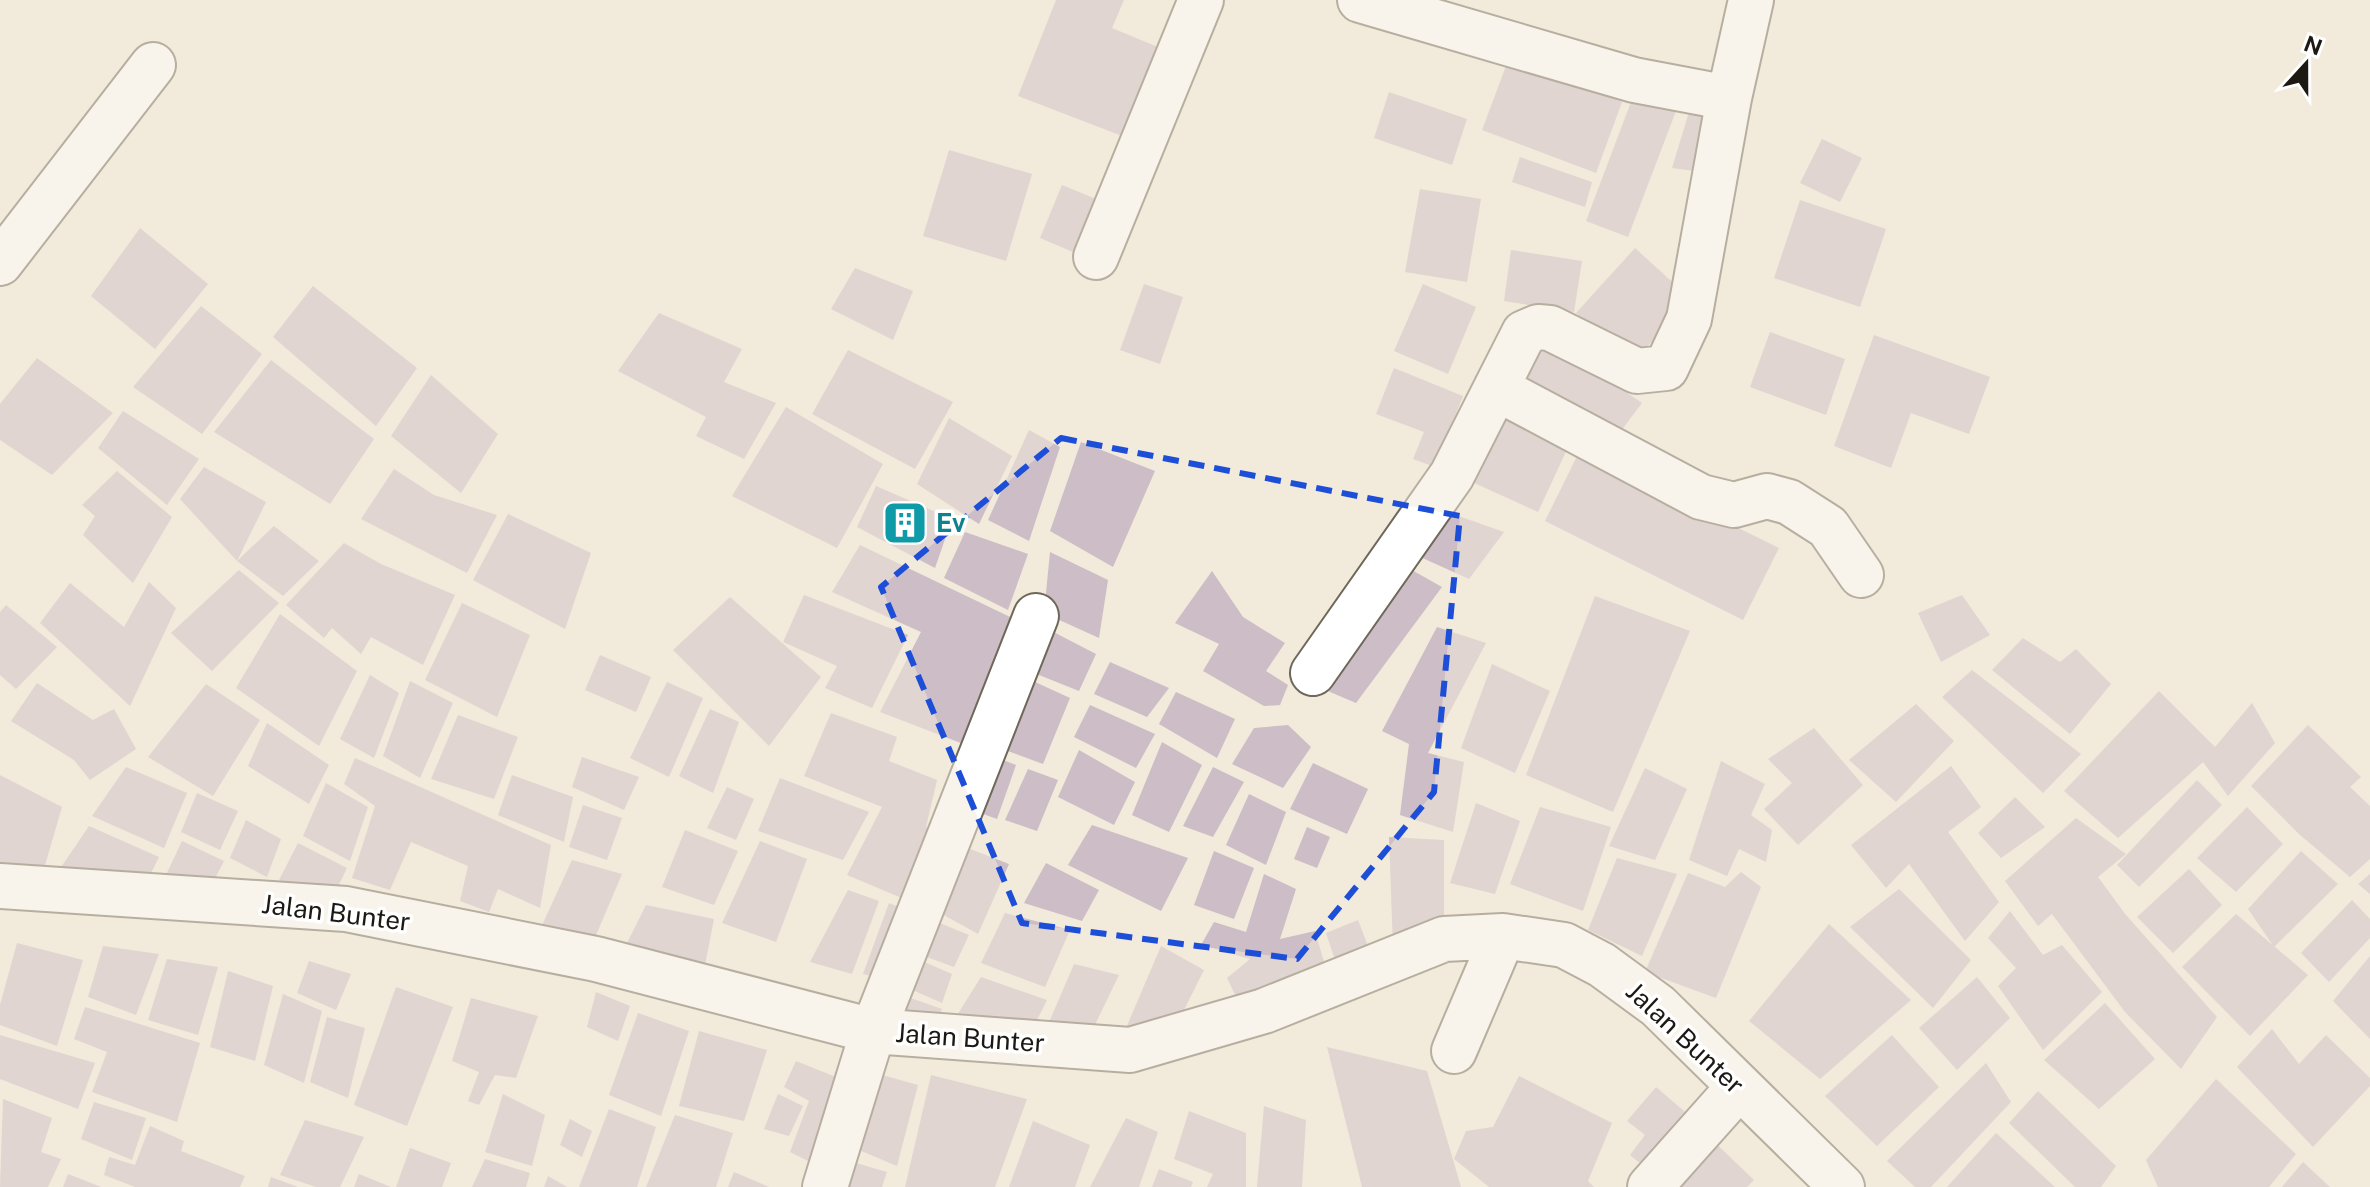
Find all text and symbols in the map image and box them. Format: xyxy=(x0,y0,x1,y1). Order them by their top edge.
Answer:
north arrow xyxy=(2266,24,2346,104)
text: N xyxy=(2300,30,2326,61)
building icon: Ev xyxy=(881,499,929,547)
place label: Ev xyxy=(936,507,966,538)
street label: Jalan Bunter xyxy=(260,888,412,937)
street label: Jalan Bunter xyxy=(1620,975,1751,1100)
street label: Jalan Bunter xyxy=(894,1017,1046,1058)

